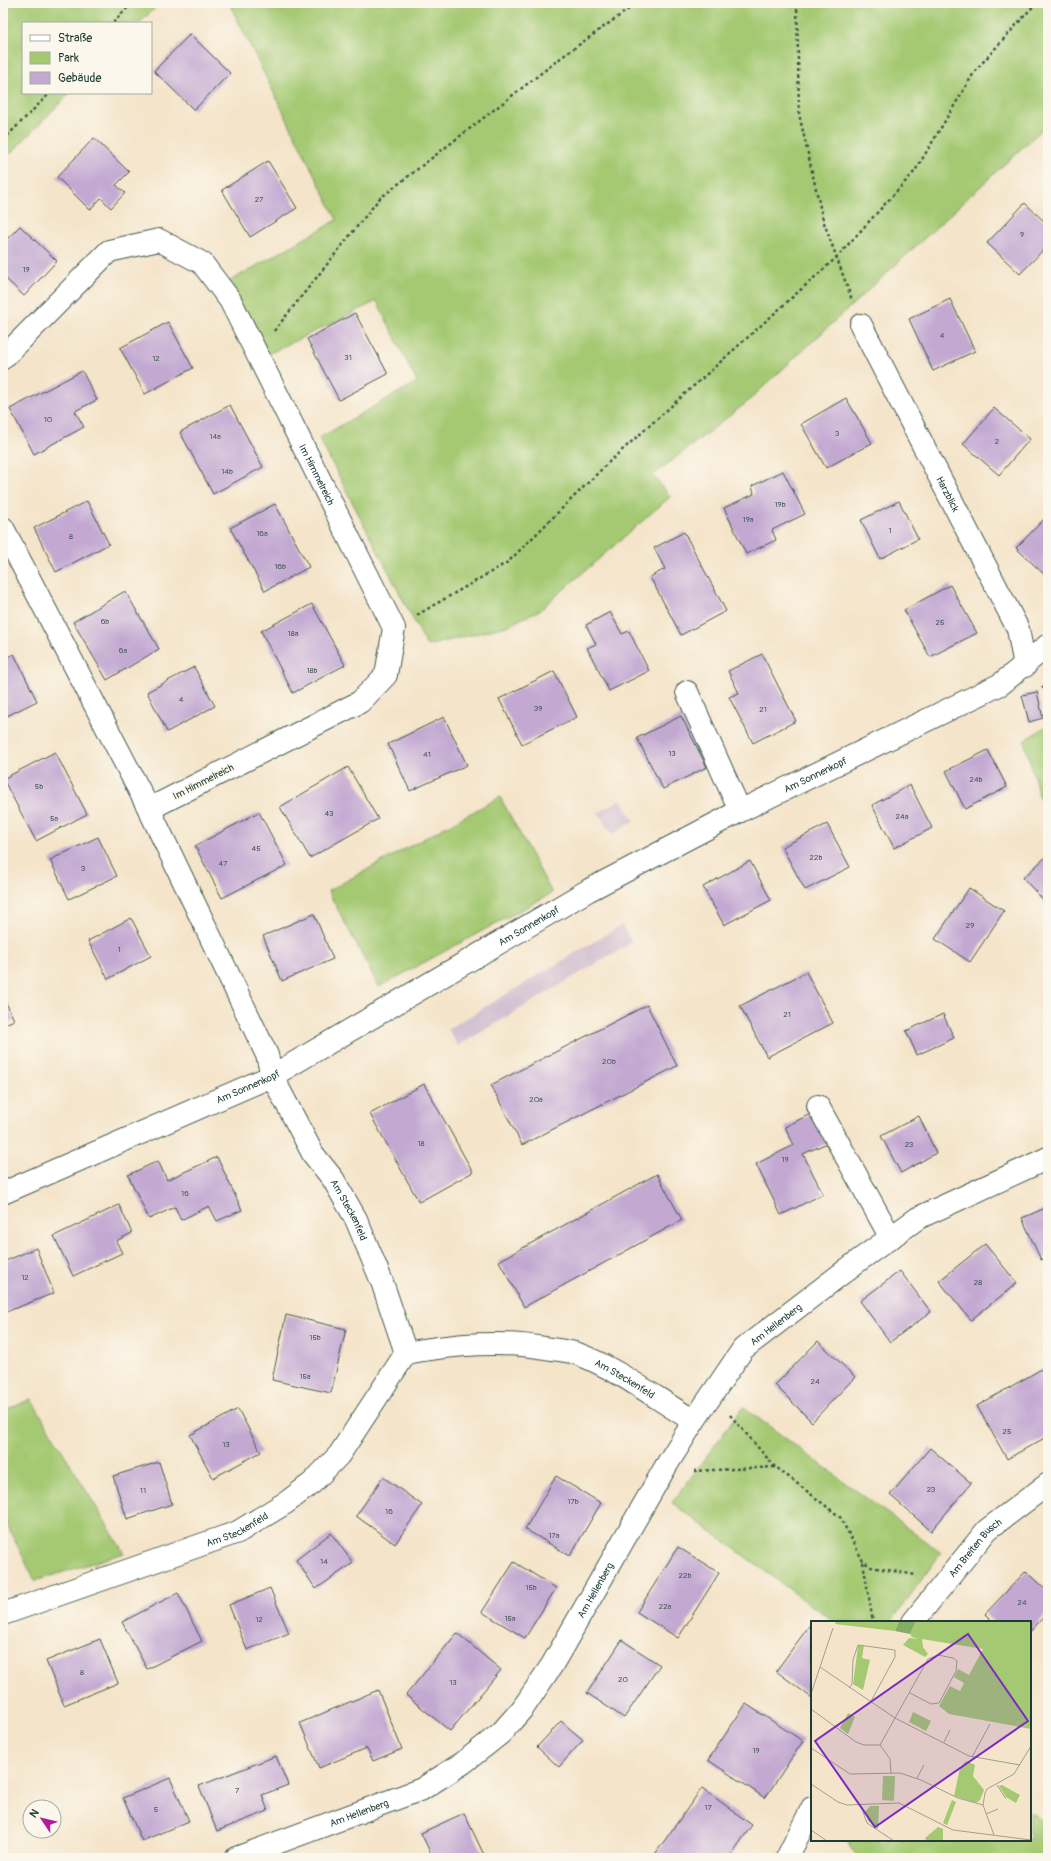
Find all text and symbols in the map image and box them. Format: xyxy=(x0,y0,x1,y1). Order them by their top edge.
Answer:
legend xyxy=(22,22,152,94)
text: Straße xyxy=(58,31,92,46)
text: Park xyxy=(58,51,79,66)
text: Gebäude xyxy=(58,71,102,86)
house number: 27 xyxy=(255,195,264,204)
house number: 9 xyxy=(1020,230,1024,239)
house number: 19 xyxy=(22,265,30,274)
house number: 4 xyxy=(940,331,945,340)
house number: 31 xyxy=(344,353,352,362)
house number: 12 xyxy=(152,354,160,363)
house number: 10 xyxy=(44,415,53,424)
house number: 3 xyxy=(835,429,840,438)
house number: 14a xyxy=(209,432,221,441)
house number: 2 xyxy=(995,437,1000,446)
street label: Im Himmelreich xyxy=(296,442,337,508)
house number: 14b xyxy=(221,467,233,476)
street label: Harzblick xyxy=(933,475,962,515)
house number: 19b xyxy=(774,500,786,509)
house number: 19a xyxy=(743,515,754,524)
house number: 1 xyxy=(888,526,892,535)
house number: 16a xyxy=(256,529,268,538)
house number: 8 xyxy=(69,532,73,541)
house number: 16b xyxy=(274,562,286,571)
house number: 6b xyxy=(101,617,109,626)
house number: 25 xyxy=(936,618,944,627)
house number: 18a xyxy=(288,629,299,638)
house number: 6a xyxy=(119,646,127,655)
house number: 18b xyxy=(306,666,318,675)
house number: 4 xyxy=(179,695,184,704)
house number: 39 xyxy=(534,704,542,713)
house number: 21 xyxy=(759,705,767,714)
house number: 13 xyxy=(668,749,676,758)
house number: 41 xyxy=(423,750,431,759)
street label: Am Sonnenkopf xyxy=(782,755,849,796)
street label: Im Himmelreich xyxy=(171,761,236,802)
house number: 24b xyxy=(969,775,983,784)
house number: 5b xyxy=(35,782,43,791)
house number: 43 xyxy=(324,809,334,818)
house number: 24a xyxy=(896,812,909,821)
house number: 5a xyxy=(50,814,58,823)
house number: 45 xyxy=(252,844,260,853)
house number: 22b xyxy=(810,853,823,862)
house number: 47 xyxy=(219,859,228,868)
house number: 3 xyxy=(81,864,86,873)
street label: Am Sonnenkopf xyxy=(497,904,562,949)
house number: 29 xyxy=(966,921,974,930)
house number: 1 xyxy=(117,945,121,954)
house number: 21 xyxy=(783,1010,791,1019)
house number: 20b xyxy=(602,1057,616,1066)
street label: Am Sonnenkopf xyxy=(214,1068,282,1107)
house number: 20a xyxy=(529,1095,543,1104)
house number: 18 xyxy=(417,1139,425,1148)
house number: 23 xyxy=(905,1140,914,1149)
house number: 19 xyxy=(781,1155,789,1164)
street label: Am Steckenfeld xyxy=(327,1177,369,1242)
house number: 16 xyxy=(181,1189,189,1198)
house number: 12 xyxy=(21,1273,29,1282)
house number: 28 xyxy=(974,1278,982,1287)
street label: Am Hellenberg xyxy=(748,1301,804,1348)
house number: 15b xyxy=(309,1333,321,1342)
street label: Am Steckenfeld xyxy=(592,1357,657,1402)
house number: 15a xyxy=(299,1372,311,1381)
house number: 24 xyxy=(810,1377,820,1386)
house number: 25 xyxy=(1003,1427,1011,1436)
house number: 13 xyxy=(222,1440,230,1449)
house number: 23 xyxy=(927,1485,936,1494)
house number: 11 xyxy=(140,1486,146,1495)
house number: 17b xyxy=(567,1497,579,1506)
house number: 16 xyxy=(385,1507,393,1516)
street label: Am Steckenfeld xyxy=(205,1510,271,1550)
street label: Am Breiten Busch xyxy=(946,1516,1004,1580)
house number: 17a xyxy=(548,1531,560,1540)
house number: 14 xyxy=(320,1557,328,1566)
street label: Am Hellenberg xyxy=(575,1561,616,1620)
house number: 22b xyxy=(679,1571,692,1580)
house number: 15b xyxy=(525,1583,537,1592)
house number: 24 xyxy=(1017,1598,1027,1607)
house number: 22a xyxy=(659,1602,672,1611)
house number: 15a xyxy=(504,1614,516,1623)
house number: 12 xyxy=(255,1615,263,1624)
inset map xyxy=(811,1621,1031,1841)
house number: 8 xyxy=(80,1668,84,1677)
house number: 20 xyxy=(618,1675,629,1684)
house number: 13 xyxy=(449,1678,457,1687)
house number: 19 xyxy=(752,1746,760,1755)
house number: 7 xyxy=(235,1786,240,1795)
street label: Am Hellenberg xyxy=(328,1797,390,1830)
north arrow xyxy=(22,1799,62,1839)
house number: 17 xyxy=(704,1803,712,1812)
house number: 5 xyxy=(154,1805,158,1814)
text: N xyxy=(27,1806,42,1820)

